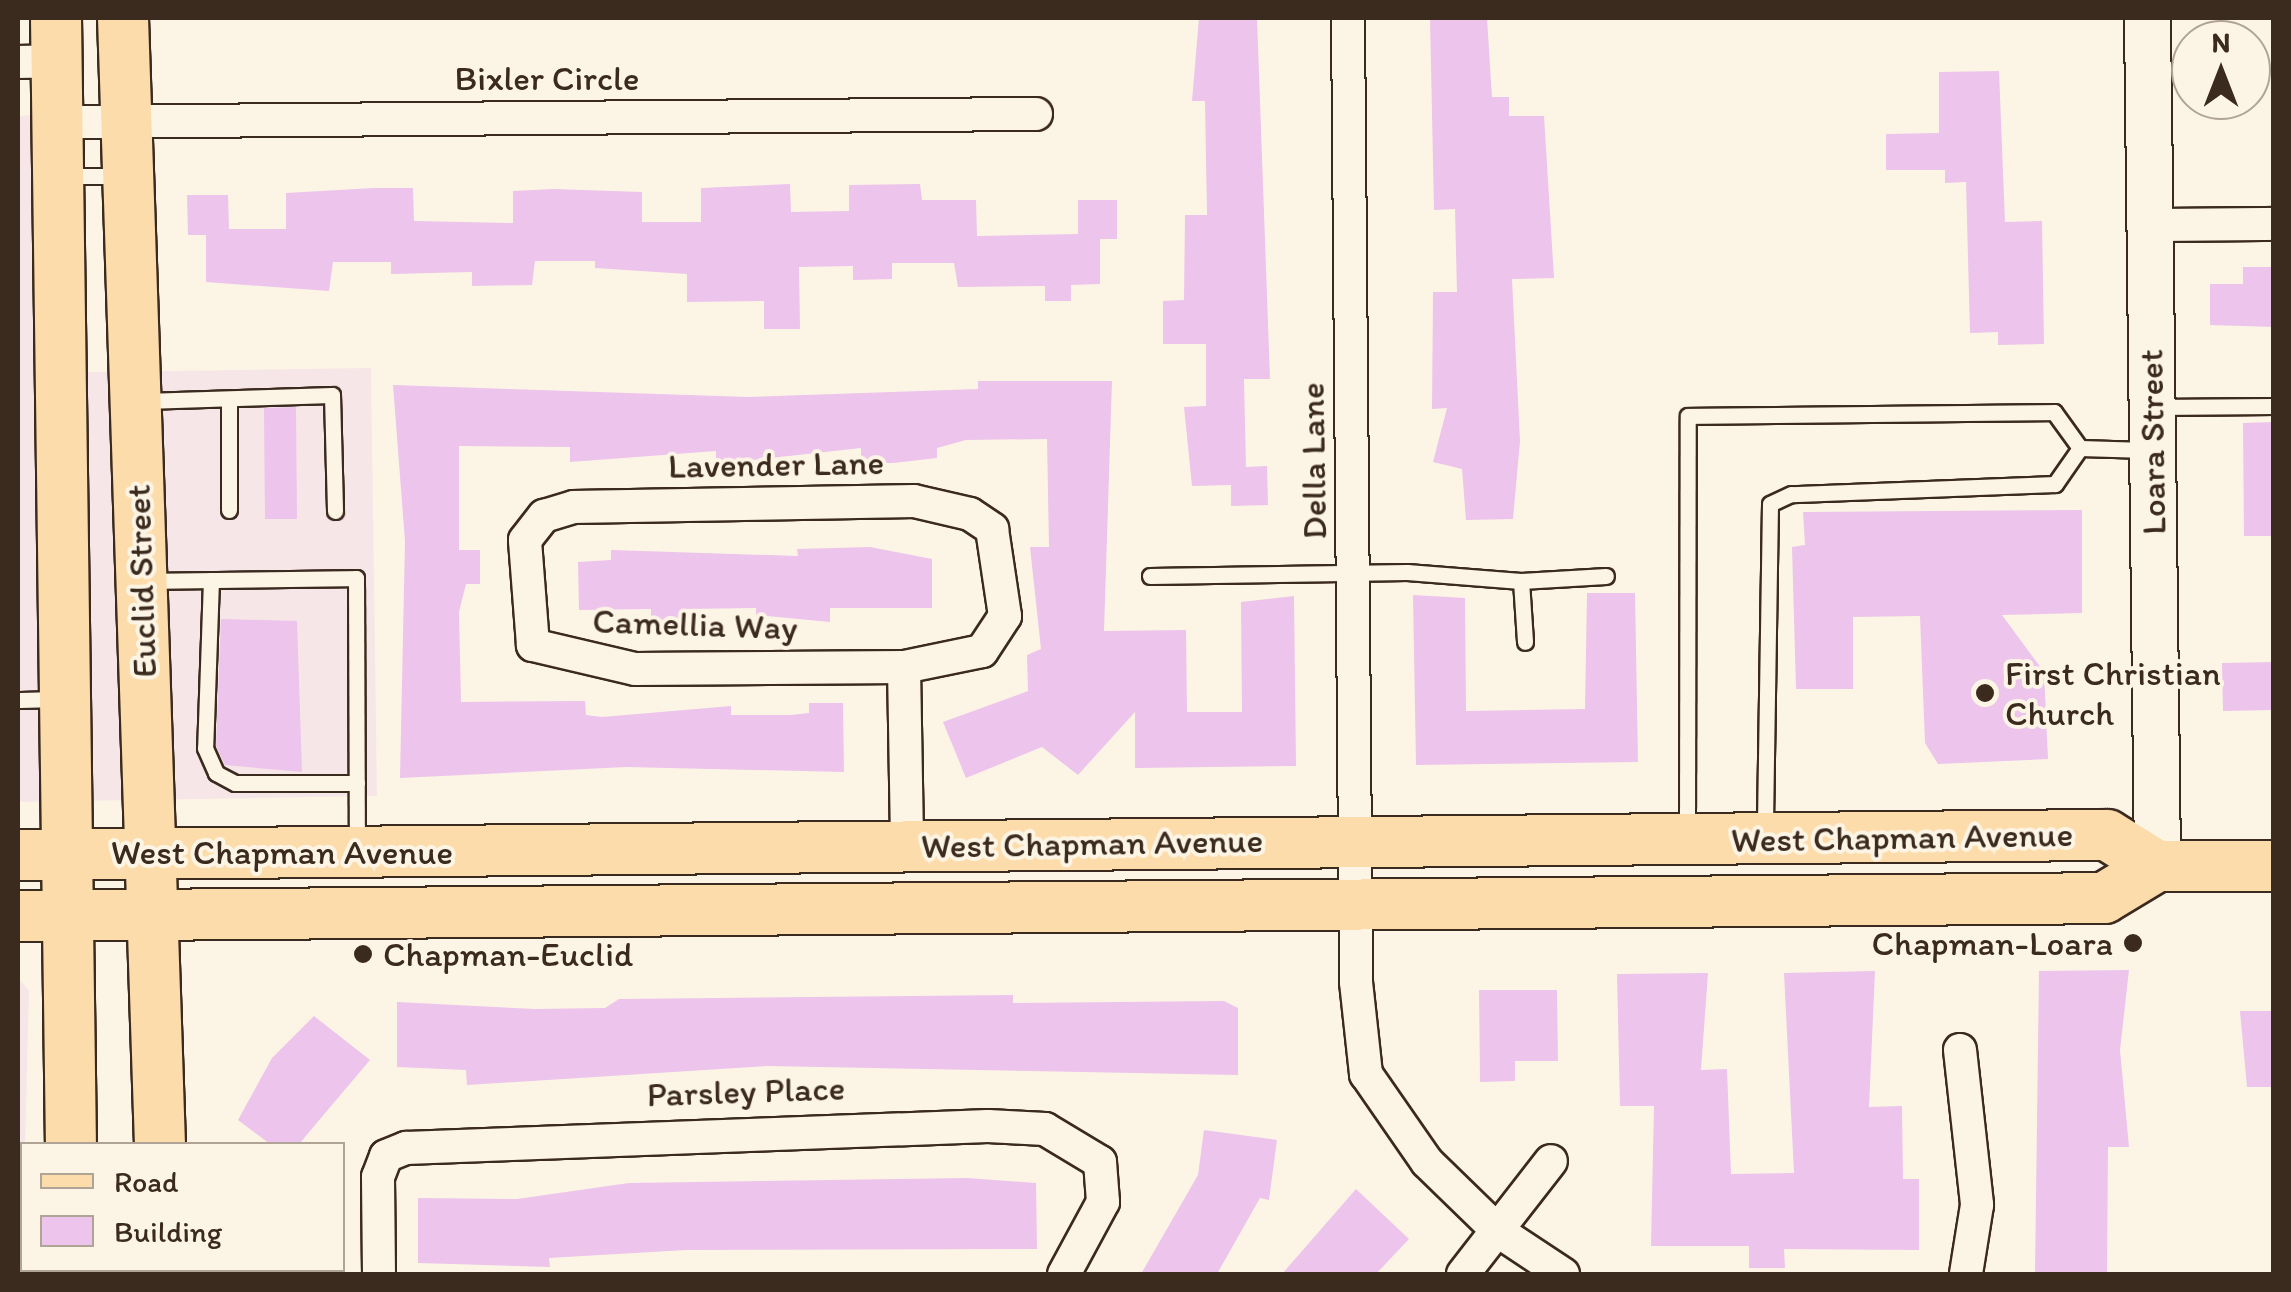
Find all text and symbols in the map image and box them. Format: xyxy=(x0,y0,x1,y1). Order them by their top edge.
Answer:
north arrow xyxy=(2171,20,2271,120)
text: N xyxy=(2212,25,2230,59)
street label: Bixler Circle xyxy=(454,57,640,99)
street label: Loara Street xyxy=(2129,349,2175,535)
street label: Della Lane xyxy=(1291,382,1335,540)
street label: Lavender Lane xyxy=(667,441,885,487)
street label: Euclid Street xyxy=(117,484,165,678)
street label: Camellia Way xyxy=(592,599,798,649)
place label: First Christian Church xyxy=(2005,652,2221,734)
marker: First Christian Church xyxy=(1974,682,1996,704)
street label: West Chapman Avenue xyxy=(1730,813,2074,861)
street label: West Chapman Avenue xyxy=(920,819,1264,867)
street label: West Chapman Avenue xyxy=(111,831,453,873)
place label: Chapman-Loara xyxy=(1872,922,2113,964)
marker: Chapman-Loara xyxy=(2122,932,2144,954)
place label: Chapman-Euclid xyxy=(383,933,633,975)
marker: Chapman-Euclid xyxy=(352,943,374,965)
street label: Parsley Place xyxy=(646,1067,846,1115)
legend xyxy=(20,1142,345,1272)
text: Road xyxy=(114,1163,179,1200)
text: Building xyxy=(114,1213,222,1250)

